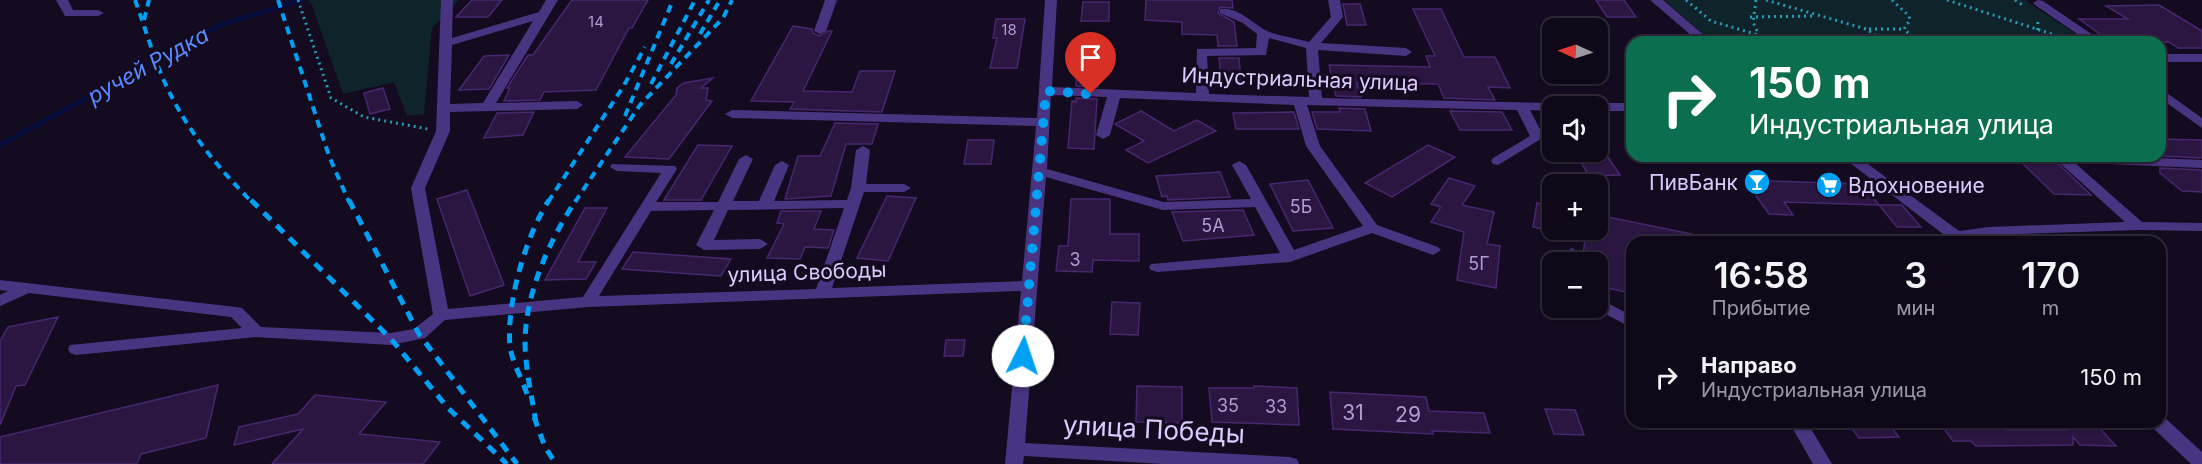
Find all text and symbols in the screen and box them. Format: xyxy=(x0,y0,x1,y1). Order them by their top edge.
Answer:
house number: 14 xyxy=(588,12,604,31)
north arrow xyxy=(1542,18,1608,84)
map controls xyxy=(1542,18,1608,318)
house number: 18 xyxy=(1001,20,1017,39)
water label: ручей Рудка xyxy=(82,21,213,109)
pin xyxy=(1065,32,1116,94)
icon: arrive xyxy=(1074,41,1107,74)
text: 150 m xyxy=(1749,57,1871,108)
icon: right xyxy=(1650,60,1728,138)
street label: Индустриальная улица xyxy=(1181,62,1419,96)
button: sound xyxy=(1542,96,1608,162)
text: Индустриальная улица xyxy=(1749,108,2054,141)
bar icon: ПивБанк xyxy=(1742,167,1772,197)
place label: ПивБанк xyxy=(1649,170,1739,195)
supermarket icon: Вдохновение xyxy=(1814,170,1844,200)
place label: Вдохновение xyxy=(1848,173,1985,198)
button: + xyxy=(1542,174,1608,240)
house number: 5Б xyxy=(1290,196,1312,217)
house number: 5А xyxy=(1201,215,1225,236)
house number: 3 xyxy=(1069,249,1081,270)
button: − xyxy=(1542,252,1608,318)
house number: 5Г xyxy=(1468,253,1490,274)
text: 16:58 xyxy=(1713,253,1809,297)
text: 3 xyxy=(1904,253,1927,297)
text: 170 xyxy=(2021,253,2080,297)
street label: улица Свободы xyxy=(727,257,887,287)
text: Прибытие xyxy=(1712,296,1810,320)
text: мин xyxy=(1896,296,1935,320)
text: m xyxy=(2042,296,2059,320)
position arrow xyxy=(991,324,1055,388)
text: Направо xyxy=(1701,352,1797,378)
icon: right xyxy=(1650,361,1683,394)
text: 150 m xyxy=(2080,364,2142,390)
text: Индустриальная улица xyxy=(1701,378,1927,402)
house number: 35 xyxy=(1217,395,1239,416)
house number: 33 xyxy=(1265,396,1287,417)
house number: 31 xyxy=(1342,400,1364,425)
house number: 29 xyxy=(1395,402,1421,427)
street label: улица Победы xyxy=(1062,409,1246,449)

